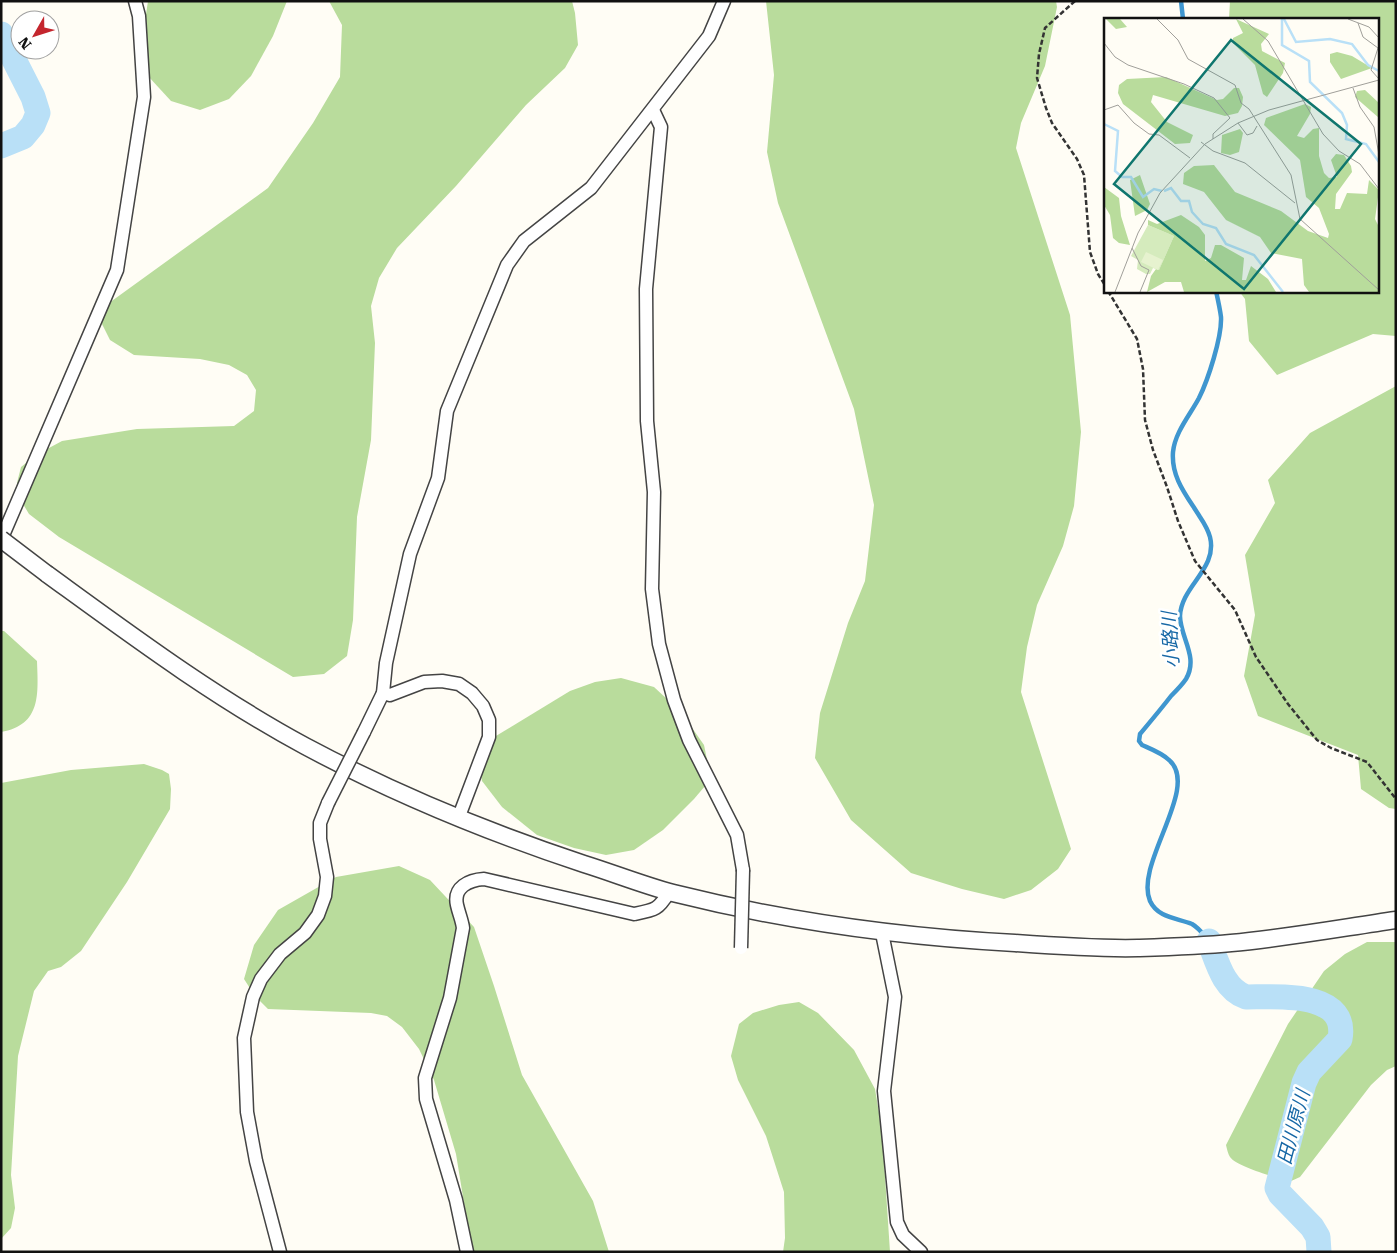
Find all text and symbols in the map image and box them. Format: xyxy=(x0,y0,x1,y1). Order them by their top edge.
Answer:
north arrow xyxy=(10,10,60,60)
inset map xyxy=(1104,18,1380,292)
text: N xyxy=(15,34,35,52)
water label: 小路川 xyxy=(1157,609,1183,669)
water label: 田川原川 xyxy=(1273,1086,1315,1167)

